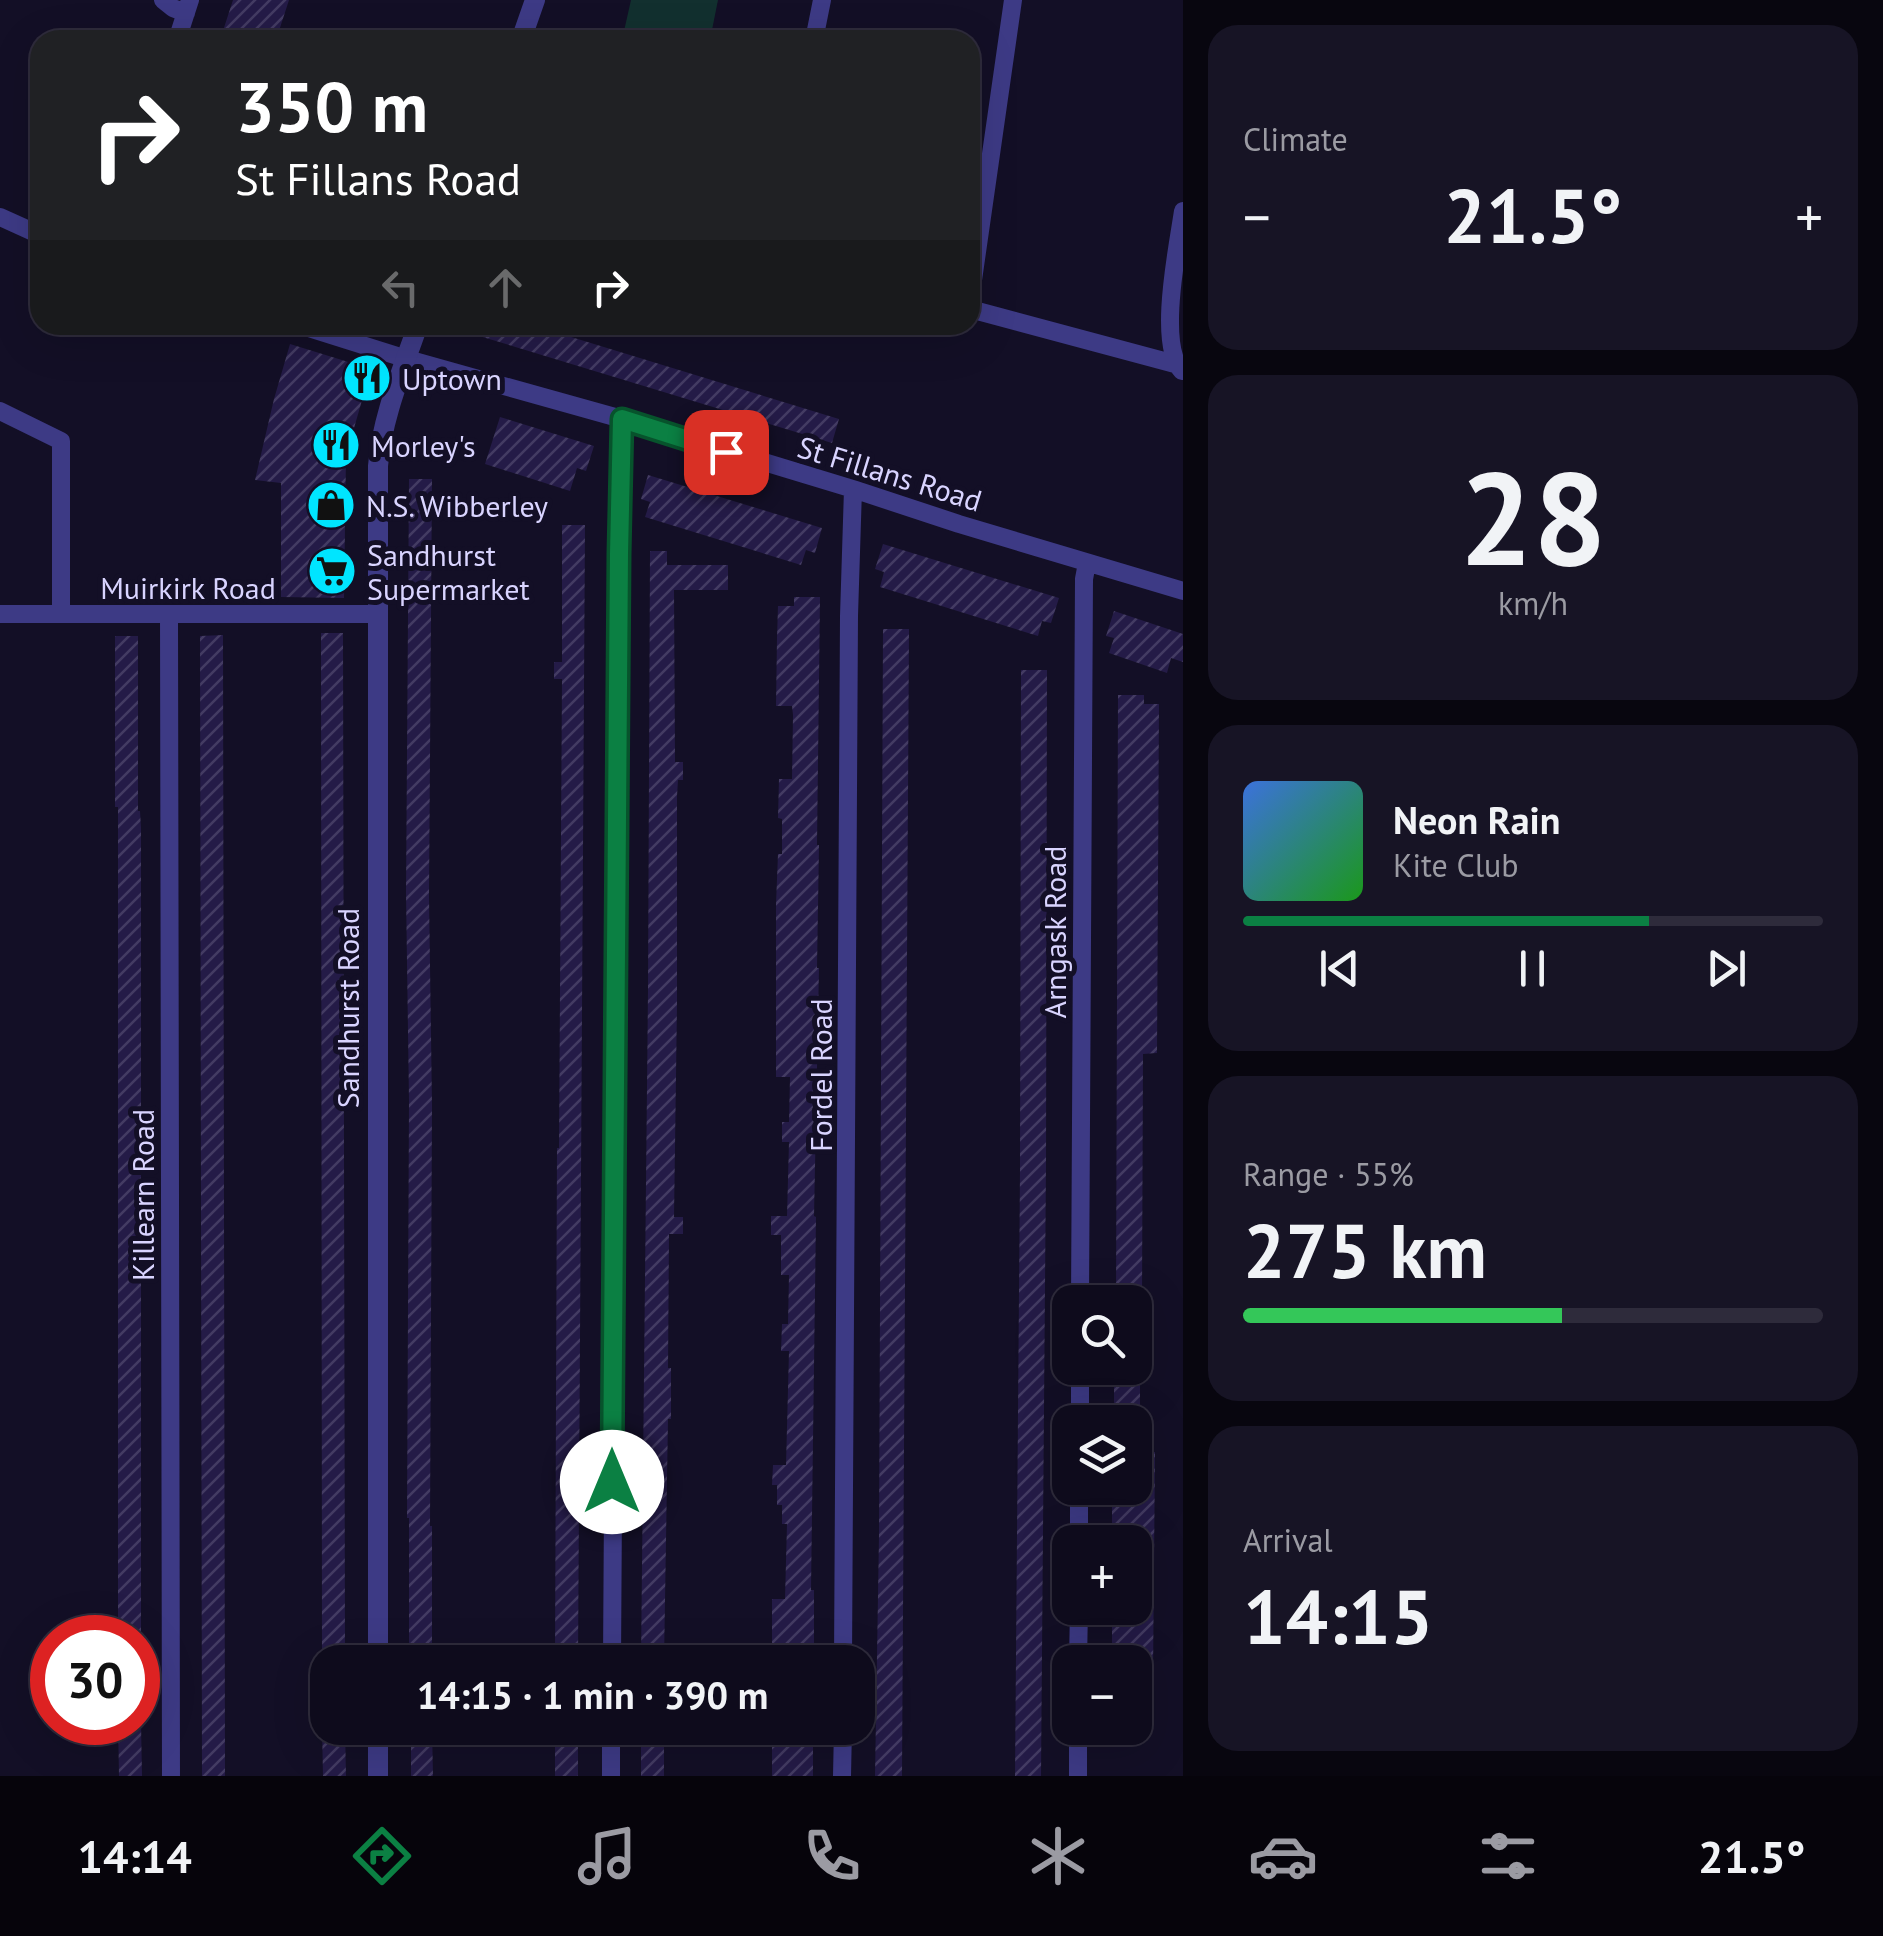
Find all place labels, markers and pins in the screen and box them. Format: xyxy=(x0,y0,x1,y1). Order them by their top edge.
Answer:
restaurant icon: Uptown xyxy=(341,352,393,404)
place label: Uptown xyxy=(402,359,502,398)
pin xyxy=(684,410,769,495)
restaurant icon: Morley's xyxy=(310,419,362,471)
place label: Morley's xyxy=(371,426,476,465)
shop icon: N.S. Wibberley xyxy=(305,479,357,531)
place label: N.S. Wibberley xyxy=(366,486,548,525)
place label: Sandhurst Supermarket xyxy=(367,535,530,608)
supermarket icon: Sandhurst Supermarket xyxy=(306,545,358,597)

